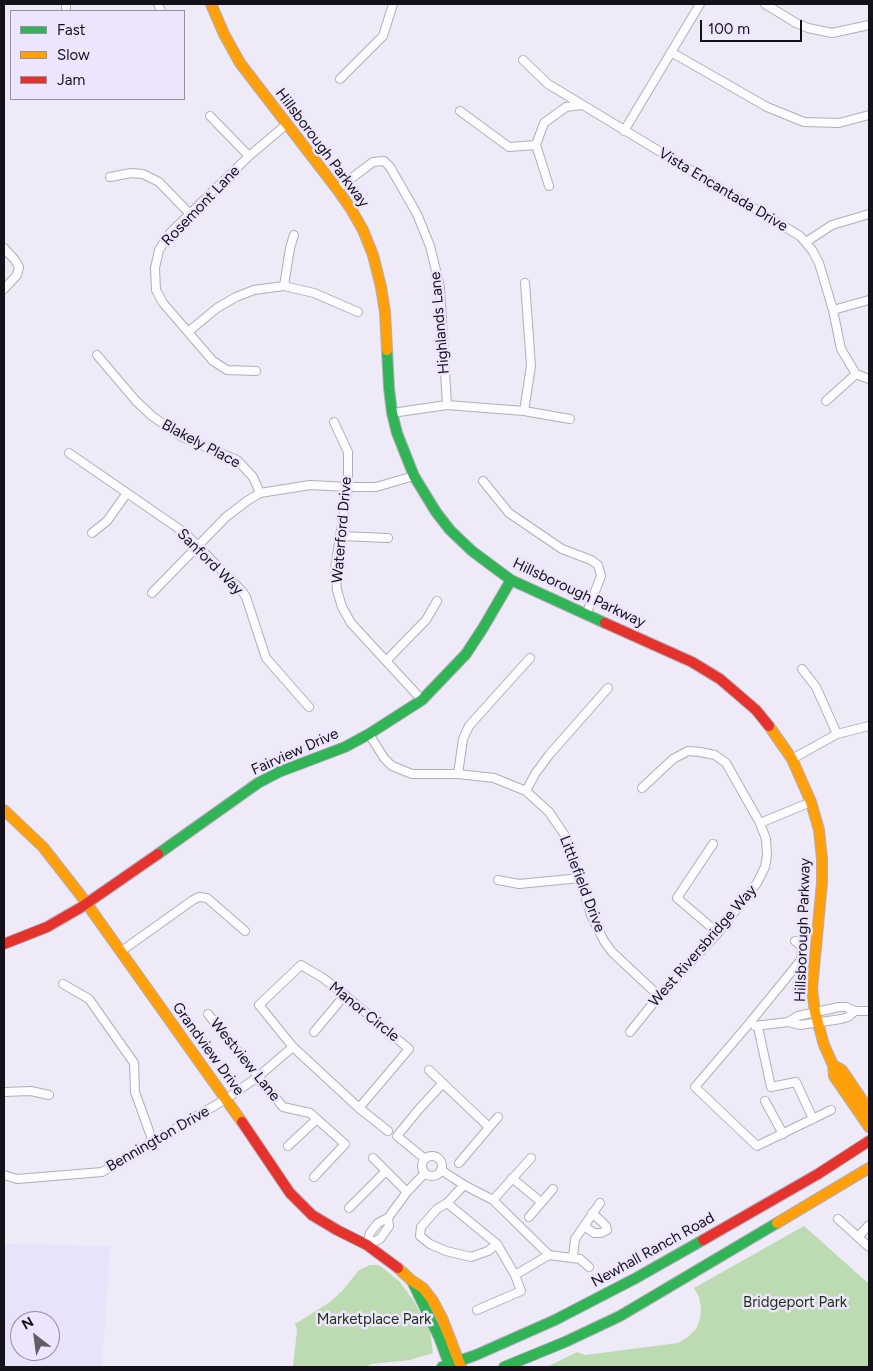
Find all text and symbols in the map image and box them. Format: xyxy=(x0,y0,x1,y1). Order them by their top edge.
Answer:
legend xyxy=(10,10,185,100)
scale bar xyxy=(703,10,806,42)
text: 100 m xyxy=(708,20,750,38)
text: Fast xyxy=(57,21,85,39)
text: Slow xyxy=(57,46,90,64)
text: Jam xyxy=(57,71,85,89)
street label: Hillsborough Parkway xyxy=(271,85,373,211)
street label: Vista Encantada Drive xyxy=(655,144,791,236)
street label: Rosemont Lane xyxy=(158,162,244,250)
street label: Highlands Lane xyxy=(427,271,453,375)
street label: Blakely Place xyxy=(159,416,243,472)
street label: Waterford Drive xyxy=(328,476,356,584)
street label: Sanford Way xyxy=(173,525,247,599)
street label: Hillsborough Parkway xyxy=(510,554,648,632)
street label: Fairview Drive xyxy=(249,725,341,779)
street label: Littlefield Drive xyxy=(555,833,609,935)
street label: Hillsborough Parkway xyxy=(791,858,815,1002)
street label: West Riversbridge Way xyxy=(645,882,761,1010)
street label: Manor Circle xyxy=(325,978,403,1046)
street label: Grandview Drive xyxy=(168,999,248,1099)
street label: Westview Lane xyxy=(206,1015,284,1105)
street label: Bennington Drive xyxy=(103,1102,213,1176)
street label: Newhall Ranch Road xyxy=(588,1209,718,1291)
park label: Bridgeport Park xyxy=(743,1294,847,1312)
north arrow xyxy=(10,1311,60,1361)
park label: Marketplace Park xyxy=(317,1311,431,1329)
text: N xyxy=(19,1313,37,1334)

